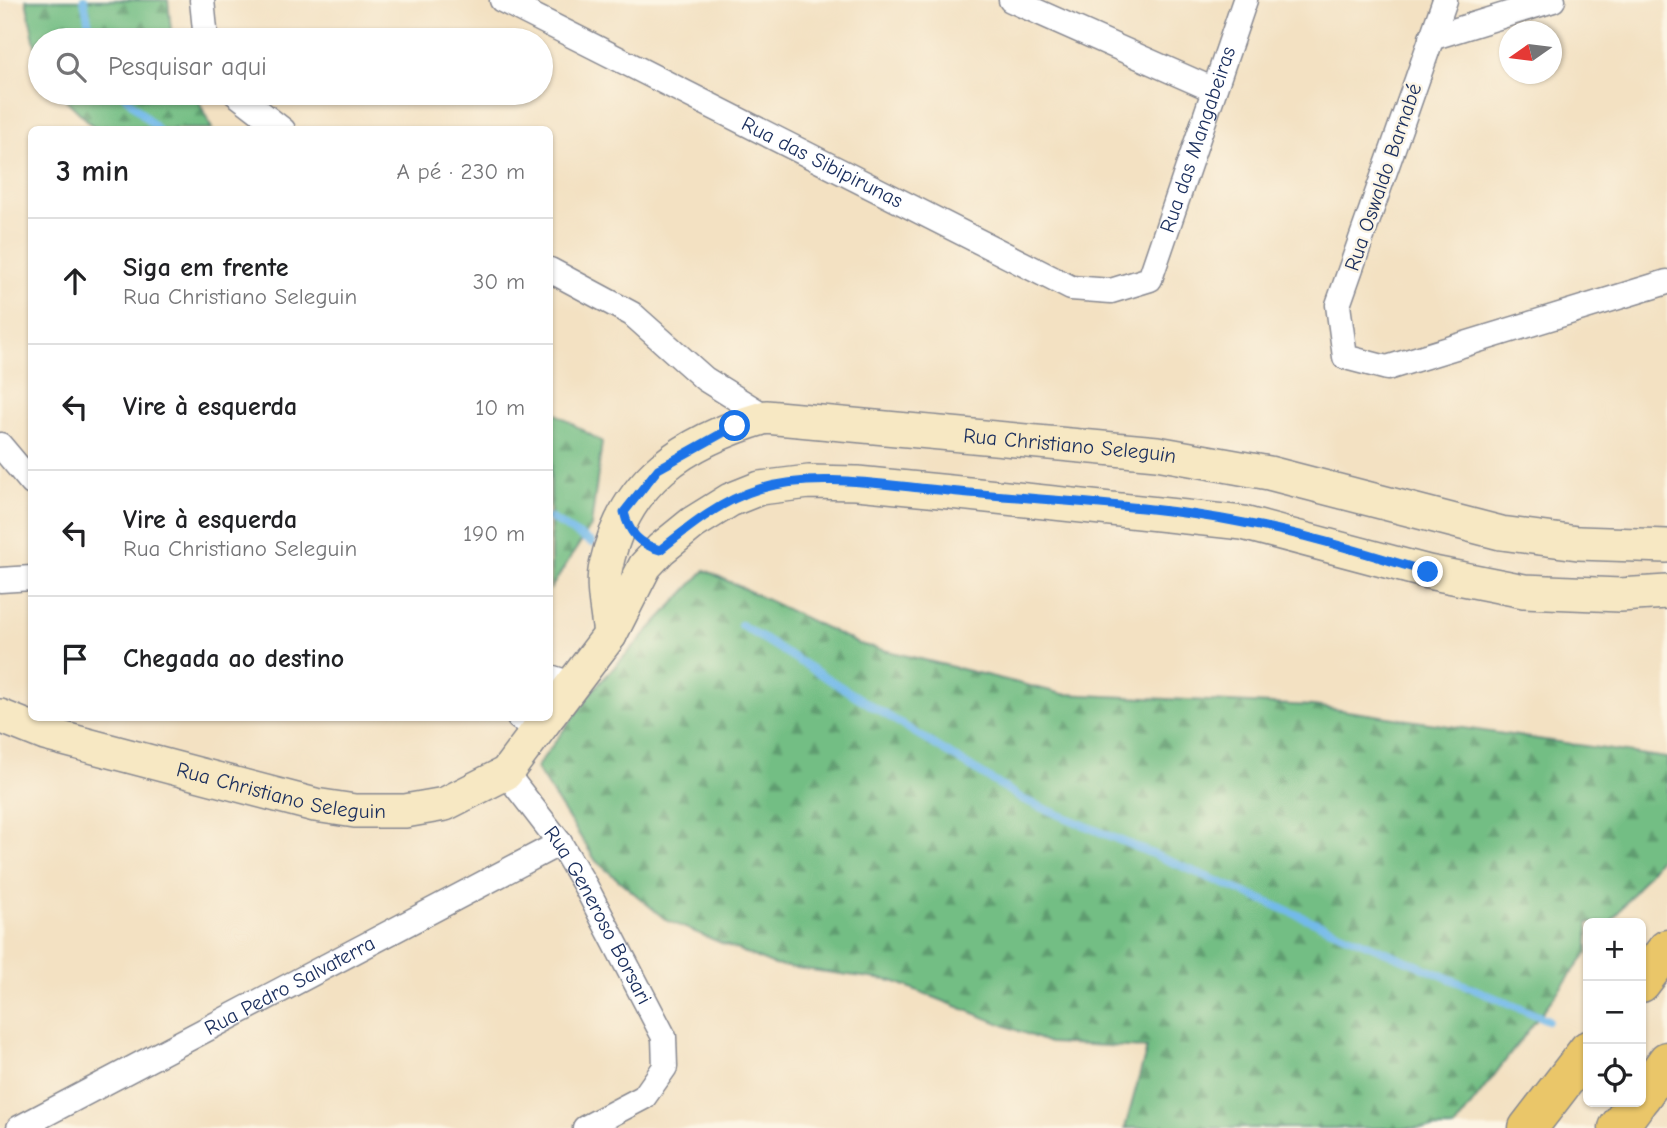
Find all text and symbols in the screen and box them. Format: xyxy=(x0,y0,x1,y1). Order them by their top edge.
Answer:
north arrow xyxy=(1499,21,1562,84)
search box xyxy=(28,28,553,105)
street label: Rua das Mangabeiras xyxy=(1155,43,1240,236)
icon: search xyxy=(52,48,90,86)
text: Pesquisar aqui xyxy=(108,52,267,82)
street label: Rua Oswaldo Barnabé xyxy=(1340,80,1426,274)
street label: Rua das Sibipirunas xyxy=(738,111,907,213)
text: 3 min xyxy=(56,154,129,189)
text: A pé · 230 m xyxy=(396,158,525,185)
text: Siga em frente xyxy=(123,253,289,283)
icon: ahead xyxy=(56,262,94,300)
text: 30 m xyxy=(473,268,525,295)
text: Rua Christiano Seleguin xyxy=(123,283,357,310)
icon: left xyxy=(56,388,94,426)
text: Vire à esquerda xyxy=(123,392,297,422)
text: 10 m xyxy=(475,394,525,421)
route start xyxy=(719,410,750,441)
street label: Rua Christiano Seleguin xyxy=(962,423,1178,468)
text: Vire à esquerda xyxy=(123,505,297,535)
icon: left xyxy=(56,514,94,552)
text: 190 m xyxy=(463,520,525,547)
text: Rua Christiano Seleguin xyxy=(123,535,357,562)
route end xyxy=(1412,556,1443,587)
icon: arrive xyxy=(56,640,94,678)
text: Chegada ao destino xyxy=(123,644,344,674)
street label: Rua Christiano Seleguin xyxy=(174,757,386,823)
street label: Rua Generoso Borsari xyxy=(539,821,657,1008)
map controls xyxy=(1583,918,1646,1107)
button: + xyxy=(1583,918,1646,981)
street label: Rua Pedro Salvaterra xyxy=(200,931,379,1040)
button: − xyxy=(1583,981,1646,1044)
button: locate xyxy=(1583,1044,1646,1107)

